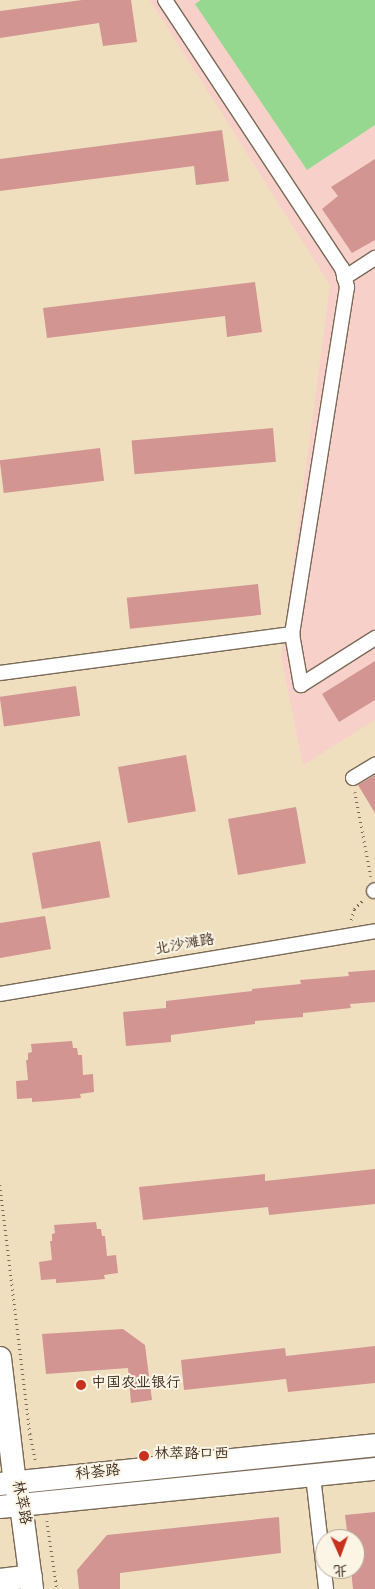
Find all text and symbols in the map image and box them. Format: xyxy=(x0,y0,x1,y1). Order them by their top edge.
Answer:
street label: 北沙滩路 xyxy=(154,932,216,960)
place label: 中国农业银行 xyxy=(91,1376,181,1394)
marker: 中国农业银行 xyxy=(75,1379,87,1391)
place label: 林萃路口西 xyxy=(154,1447,229,1465)
marker: 林萃路口西 xyxy=(138,1450,150,1462)
street label: 科荟路 xyxy=(75,1463,121,1485)
street label: 林萃路 xyxy=(7,1479,33,1527)
north arrow xyxy=(315,1529,365,1579)
text: 北 xyxy=(333,1560,348,1577)

